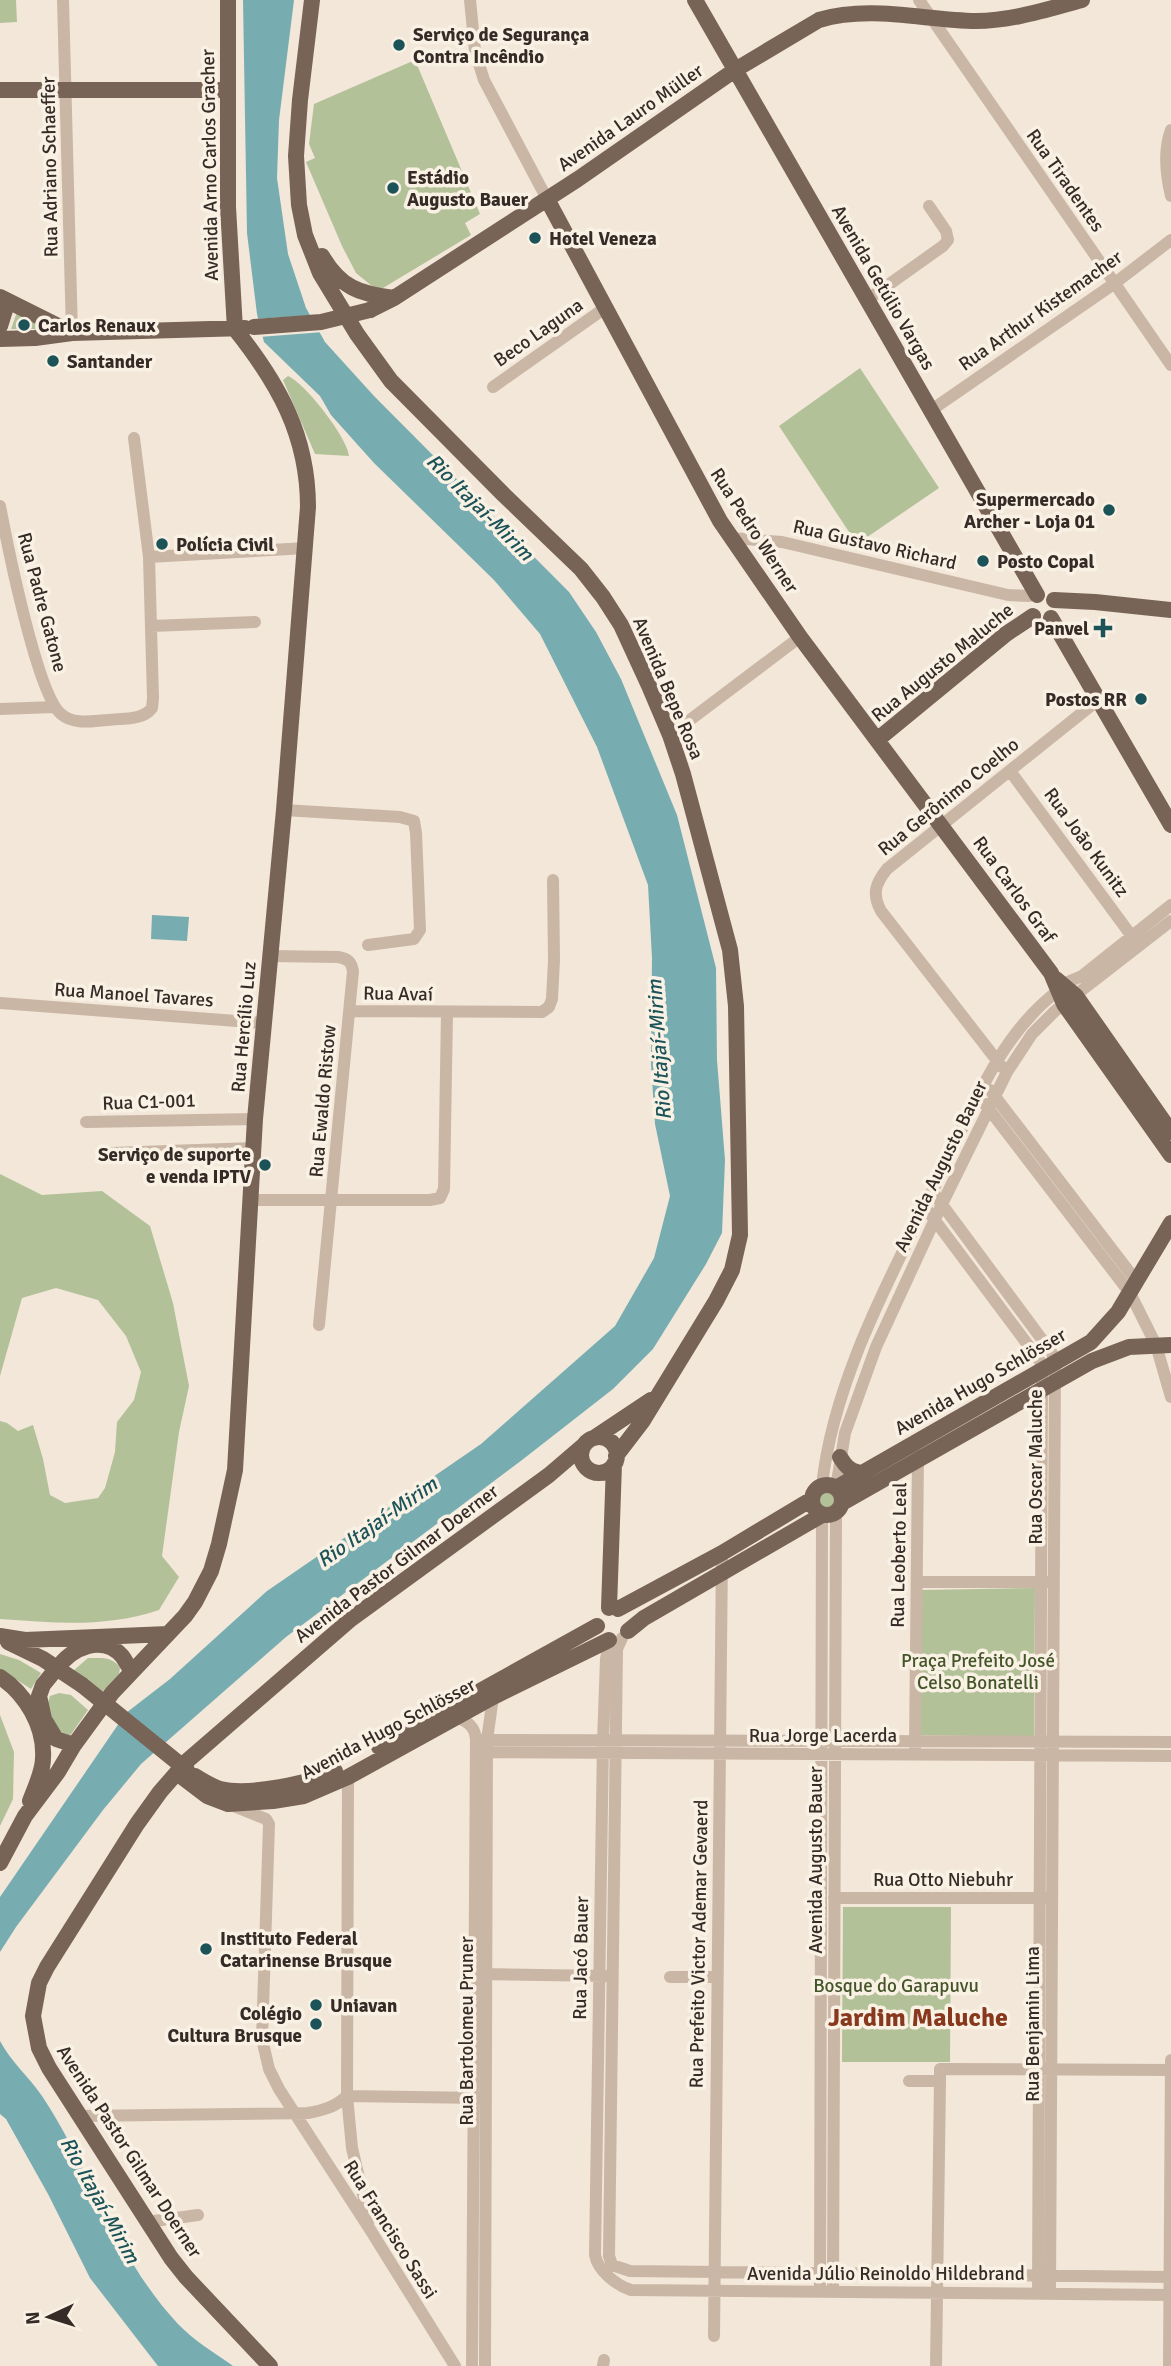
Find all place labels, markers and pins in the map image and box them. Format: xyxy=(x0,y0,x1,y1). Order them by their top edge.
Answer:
place label: Serviço de Segurança Contra Incêndio xyxy=(413,23,590,69)
marker: Serviço de Segurança Contra Incêndio xyxy=(391,37,407,53)
place label: Estádio Augusto Bauer xyxy=(407,166,529,212)
marker: Estádio Augusto Bauer xyxy=(385,180,401,196)
place label: Hotel Veneza xyxy=(549,227,657,251)
marker: Hotel Veneza xyxy=(527,230,543,246)
place label: Carlos Renaux xyxy=(38,314,157,338)
marker: Carlos Renaux xyxy=(16,317,32,333)
place label: Santander xyxy=(67,350,153,374)
marker: Santander xyxy=(45,353,61,369)
place label: Supermercado Archer - Loja 01 xyxy=(964,488,1095,534)
marker: Supermercado Archer - Loja 01 xyxy=(1101,502,1117,518)
place label: Polícia Civil xyxy=(176,533,274,557)
marker: Polícia Civil xyxy=(154,536,170,552)
place label: Posto Copal xyxy=(997,550,1095,574)
marker: Posto Copal xyxy=(975,553,991,569)
place label: Panvel xyxy=(1034,617,1089,641)
marker: Panvel xyxy=(1095,620,1111,636)
place label: Postos RR xyxy=(1045,688,1127,712)
marker: Postos RR xyxy=(1133,691,1149,707)
place label: Serviço de suporte e venda IPTV xyxy=(98,1143,251,1189)
marker: Serviço de suporte e venda IPTV xyxy=(257,1157,273,1173)
place label: Instituto Federal Catarinense Brusque xyxy=(220,1927,392,1973)
marker: Instituto Federal Catarinense Brusque xyxy=(198,1941,214,1957)
place label: Uniavan xyxy=(330,1994,398,2018)
marker: Uniavan xyxy=(308,1997,324,2013)
place label: Colégio Cultura Brusque xyxy=(168,2002,302,2048)
marker: Colégio Cultura Brusque xyxy=(308,2016,324,2032)

